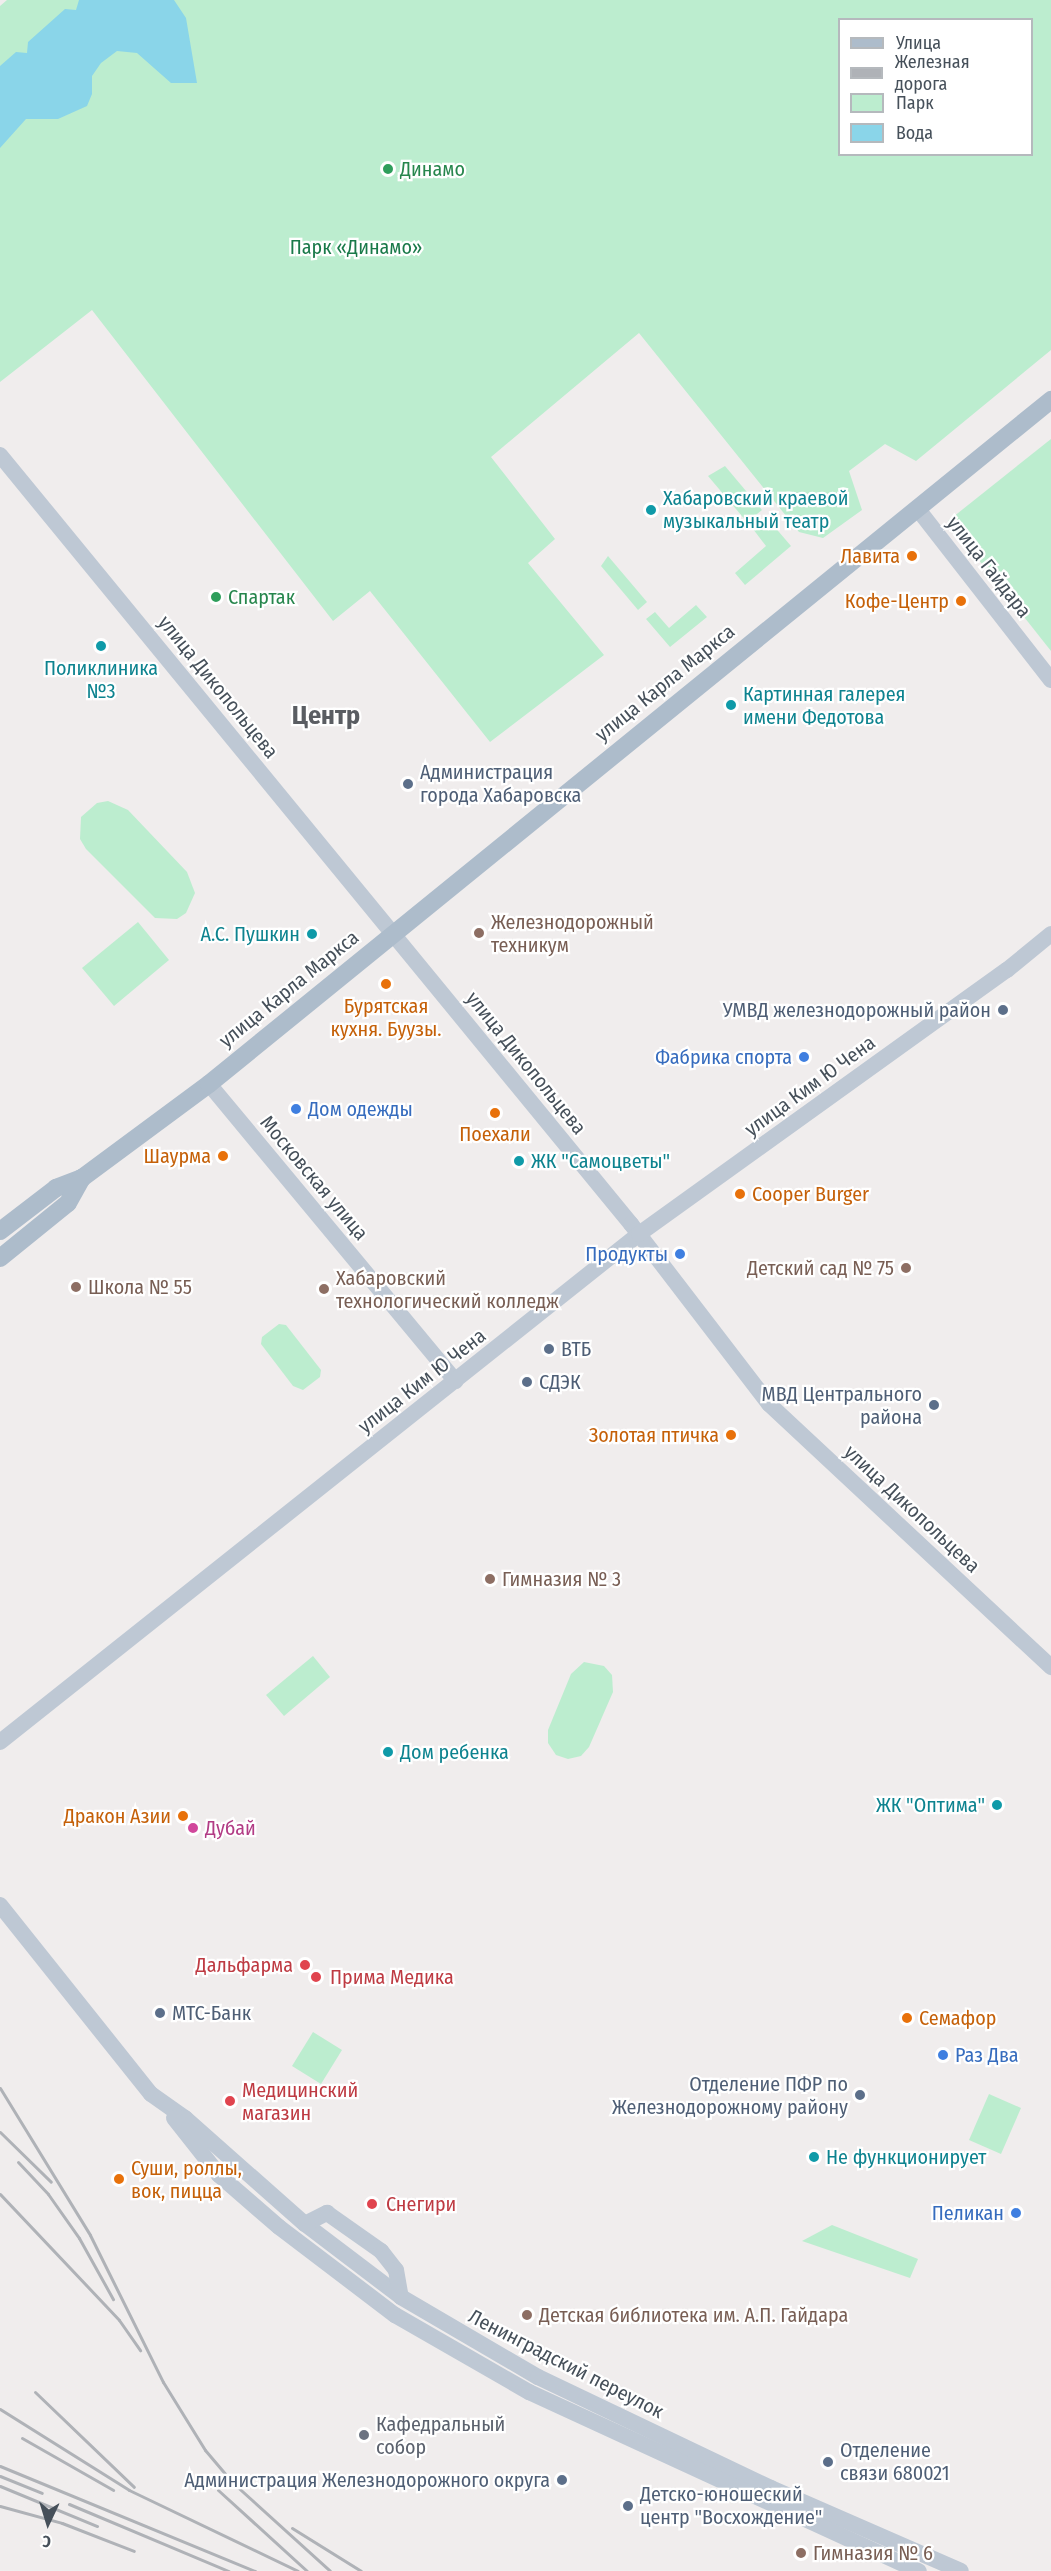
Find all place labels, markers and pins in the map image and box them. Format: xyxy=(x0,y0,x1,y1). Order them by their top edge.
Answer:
place label: Динамо xyxy=(400,157,465,181)
marker: Динамо xyxy=(381,162,395,176)
place label: Хабаровский краевой музыкальный театр xyxy=(663,486,848,533)
marker: Хабаровский краевой музыкальный театр xyxy=(644,503,658,517)
place label: Лавита xyxy=(840,544,900,568)
marker: Лавита xyxy=(905,549,919,563)
place label: Спартак xyxy=(228,585,295,609)
place label: Кофе-Центр xyxy=(845,589,949,613)
marker: Спартак xyxy=(209,590,223,604)
marker: Кофе-Центр xyxy=(954,594,968,608)
marker: Поликлиника №3 xyxy=(94,639,108,653)
place label: Поликлиника №3 xyxy=(44,656,158,703)
place label: Картинная галерея имени Федотова xyxy=(743,682,905,729)
marker: Картинная галерея имени Федотова xyxy=(724,698,738,712)
place label: Администрация города Хабаровска xyxy=(420,760,581,807)
marker: Администрация города Хабаровска xyxy=(401,777,415,791)
place label: Железнодорожный техникум xyxy=(491,910,654,957)
place label: А.С. Пушкин xyxy=(200,922,300,946)
marker: Железнодорожный техникум xyxy=(472,926,486,940)
marker: А.С. Пушкин xyxy=(305,927,319,941)
marker: Бурятская кухня. Буузы. xyxy=(379,977,393,991)
place label: Бурятская кухня. Буузы. xyxy=(330,994,442,1041)
place label: УМВД железнодорожный район xyxy=(723,998,991,1022)
marker: УМВД железнодорожный район xyxy=(996,1003,1010,1017)
place label: Фабрика спорта xyxy=(655,1045,792,1069)
marker: Фабрика спорта xyxy=(797,1050,811,1064)
place label: Дом одежды xyxy=(308,1097,413,1121)
marker: Дом одежды xyxy=(289,1102,303,1116)
marker: Поехали xyxy=(488,1106,502,1120)
place label: Поехали xyxy=(459,1122,531,1146)
place label: Шаурма xyxy=(144,1144,211,1168)
marker: Шаурма xyxy=(216,1149,230,1163)
place label: ЖК "Самоцветы" xyxy=(531,1149,670,1173)
marker: ЖК "Самоцветы" xyxy=(512,1154,526,1168)
place label: Cooper Burger xyxy=(752,1182,869,1206)
marker: Cooper Burger xyxy=(733,1187,747,1201)
place label: Продукты xyxy=(585,1242,668,1266)
marker: Продукты xyxy=(673,1247,687,1261)
place label: Детский сад № 75 xyxy=(747,1256,894,1280)
marker: Детский сад № 75 xyxy=(899,1261,913,1275)
place label: Хабаровский технологический колледж xyxy=(336,1266,559,1313)
place label: Школа № 55 xyxy=(88,1275,192,1299)
marker: Школа № 55 xyxy=(69,1280,83,1294)
marker: Хабаровский технологический колледж xyxy=(317,1282,331,1296)
place label: ВТБ xyxy=(561,1337,591,1361)
marker: ВТБ xyxy=(542,1342,556,1356)
place label: СДЭК xyxy=(539,1370,581,1394)
marker: СДЭК xyxy=(520,1375,534,1389)
place label: МВД Центрального района xyxy=(762,1382,922,1429)
marker: МВД Центрального района xyxy=(927,1398,941,1412)
place label: Золотая птичка xyxy=(589,1423,719,1447)
marker: Золотая птичка xyxy=(724,1428,738,1442)
place label: Гимназия № 3 xyxy=(502,1567,621,1591)
marker: Гимназия № 3 xyxy=(483,1572,497,1586)
place label: Дом ребенка xyxy=(400,1740,509,1764)
marker: Дом ребенка xyxy=(381,1745,395,1759)
place label: ЖК "Оптима" xyxy=(876,1793,985,1817)
marker: ЖК "Оптима" xyxy=(990,1798,1004,1812)
place label: Дракон Азии xyxy=(64,1804,171,1828)
marker: Дракон Азии xyxy=(176,1809,190,1823)
place label: Дубай xyxy=(205,1816,256,1840)
marker: Дубай xyxy=(186,1821,200,1835)
place label: Дальфарма xyxy=(196,1953,293,1977)
marker: Дальфарма xyxy=(298,1958,312,1972)
place label: Прима Медика xyxy=(330,1965,454,1989)
marker: Прима Медика xyxy=(307,1968,325,1986)
place label: МТС-Банк xyxy=(172,2001,251,2025)
marker: МТС-Банк xyxy=(153,2006,167,2020)
place label: Семафор xyxy=(919,2006,996,2030)
marker: Семафор xyxy=(900,2011,914,2025)
place label: Раз Два xyxy=(955,2043,1019,2067)
marker: Раз Два xyxy=(936,2048,950,2062)
place label: Отделение ПФР по Железнодорожному району xyxy=(612,2072,848,2119)
place label: Медицинский магазин xyxy=(242,2078,358,2125)
marker: Отделение ПФР по Железнодорожному району xyxy=(853,2088,867,2102)
marker: Медицинский магазин xyxy=(223,2094,237,2108)
place label: Не функционирует xyxy=(826,2145,986,2169)
marker: Не функционирует xyxy=(807,2150,821,2164)
place label: Суши, роллы, вок, пицца xyxy=(131,2156,242,2203)
marker: Суши, роллы, вок, пицца xyxy=(112,2172,126,2186)
place label: Снегири xyxy=(386,2192,456,2216)
marker: Снегири xyxy=(363,2195,381,2213)
place label: Пеликан xyxy=(932,2201,1004,2225)
marker: Пеликан xyxy=(1009,2206,1023,2220)
place label: Детская библиотека им. А.П. Гайдара xyxy=(539,2303,848,2327)
marker: Детская библиотека им. А.П. Гайдара xyxy=(520,2308,534,2322)
place label: Кафедральный собор xyxy=(376,2412,505,2459)
marker: Кафедральный собор xyxy=(357,2428,371,2442)
place label: Отделение связи 680021 xyxy=(840,2438,950,2485)
marker: Отделение связи 680021 xyxy=(821,2455,835,2469)
place label: Администрация Железнодорожного округа xyxy=(184,2468,550,2492)
marker: Администрация Железнодорожного округа xyxy=(555,2473,569,2487)
place label: Детско-юношеский центр "Восхождение" xyxy=(640,2482,822,2529)
marker: Детско-юношеский центр "Восхождение" xyxy=(621,2499,635,2513)
place label: Гимназия № 6 xyxy=(813,2541,933,2565)
marker: Гимназия № 6 xyxy=(794,2546,808,2560)

